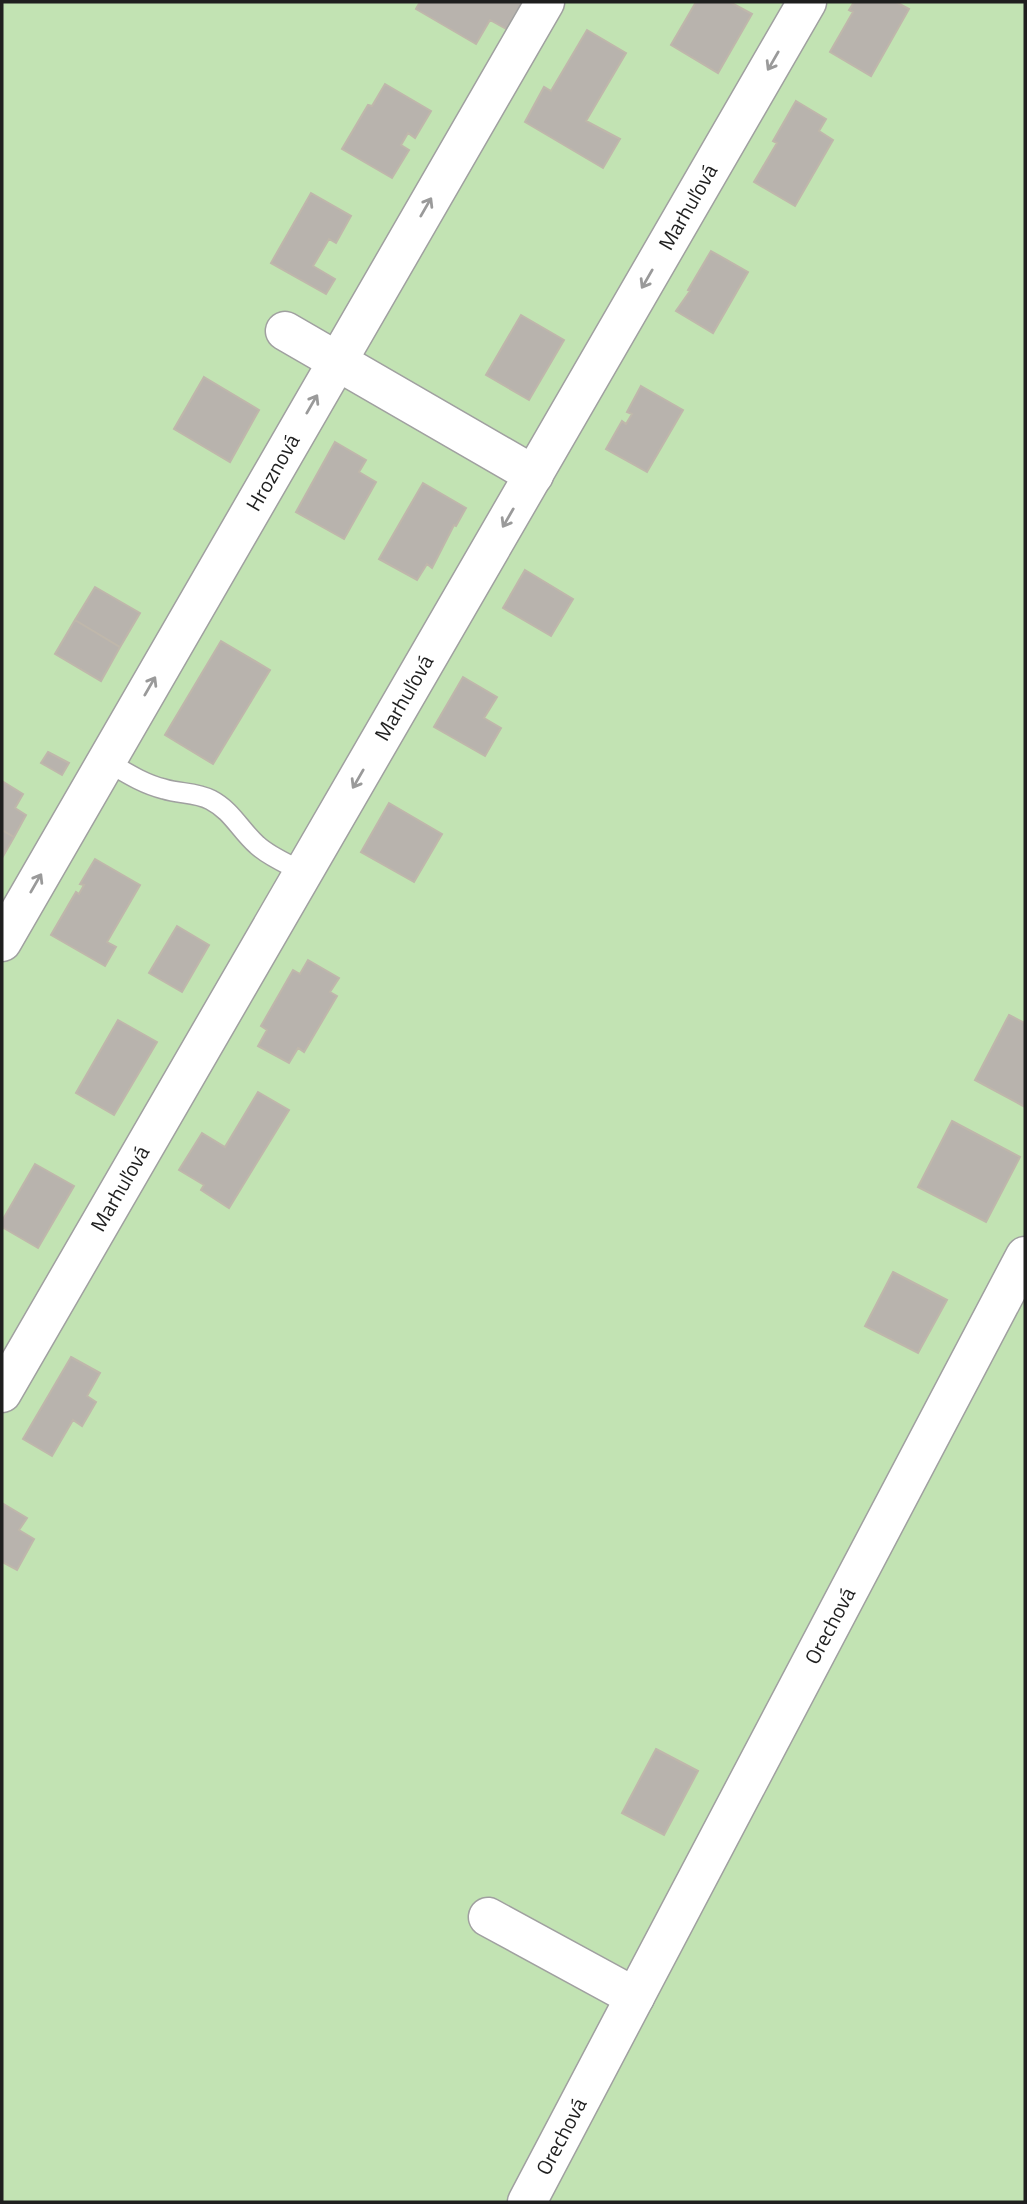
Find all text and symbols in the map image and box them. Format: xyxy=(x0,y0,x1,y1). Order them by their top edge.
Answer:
one-way arrow xyxy=(766,50,780,70)
street label: Marhuľová xyxy=(650,157,725,256)
one-way arrow xyxy=(419,197,433,217)
one-way arrow xyxy=(640,268,654,288)
one-way arrow xyxy=(305,394,319,414)
street label: Hroznová xyxy=(237,427,307,517)
one-way arrow xyxy=(501,508,515,528)
street label: Marhuľová xyxy=(366,648,441,747)
one-way arrow xyxy=(143,676,157,696)
one-way arrow xyxy=(350,768,364,788)
one-way arrow xyxy=(29,873,43,893)
street label: Marhuľová xyxy=(82,1139,157,1237)
street label: Orechová xyxy=(796,1581,863,1670)
street label: Orechová xyxy=(527,2091,594,2180)

